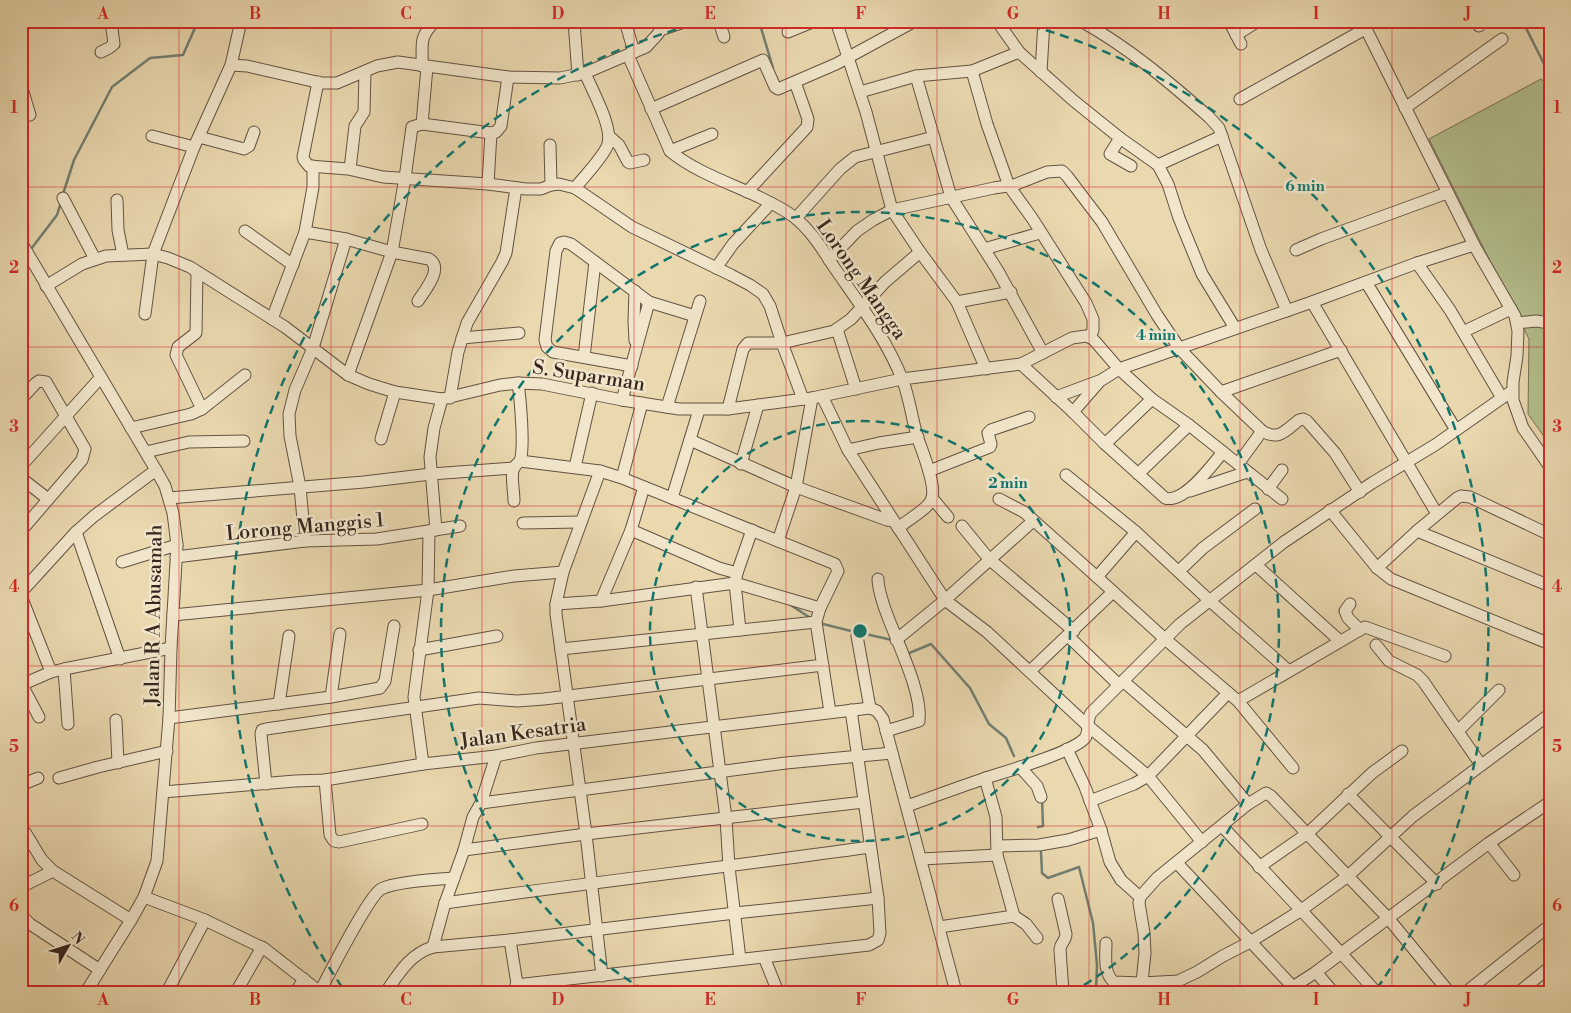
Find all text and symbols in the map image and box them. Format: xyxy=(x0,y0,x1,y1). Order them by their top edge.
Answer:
text: A xyxy=(96,4,109,24)
text: B xyxy=(249,4,261,24)
text: C xyxy=(400,4,412,24)
text: D xyxy=(552,4,565,24)
text: E xyxy=(704,4,716,24)
text: F xyxy=(855,4,867,24)
text: G xyxy=(1007,4,1020,24)
text: H xyxy=(1157,4,1171,24)
text: I xyxy=(1313,4,1319,24)
text: J xyxy=(1463,4,1471,24)
text: 1 xyxy=(10,98,18,118)
text: 1 xyxy=(1553,98,1561,118)
text: 6 min xyxy=(1285,177,1326,196)
street label: Lorong Mangga xyxy=(810,215,912,346)
text: 2 xyxy=(9,258,19,278)
text: 2 xyxy=(1552,258,1562,278)
text: 4 min xyxy=(1136,326,1177,345)
street label: S. Suparman xyxy=(531,355,647,398)
text: 3 xyxy=(9,417,19,437)
text: 3 xyxy=(1552,417,1562,437)
text: 2 min xyxy=(988,474,1028,493)
street label: Lorong Manggis 1 xyxy=(225,508,386,547)
street label: Jalan R A Abusamah xyxy=(140,524,169,707)
text: 4 xyxy=(9,577,20,597)
text: 4 xyxy=(1552,577,1563,597)
centre of rings xyxy=(851,622,869,640)
street label: Jalan Kesatria xyxy=(458,712,589,755)
text: 5 xyxy=(9,737,19,757)
text: 5 xyxy=(1552,737,1562,757)
text: 6 xyxy=(9,896,19,916)
text: 6 xyxy=(1552,896,1562,916)
north arrow xyxy=(42,920,92,970)
text: N xyxy=(67,928,88,948)
text: A xyxy=(96,990,109,1010)
text: B xyxy=(249,990,261,1010)
text: C xyxy=(400,990,412,1010)
text: D xyxy=(552,990,565,1010)
text: E xyxy=(704,990,716,1010)
text: F xyxy=(855,990,867,1010)
text: G xyxy=(1007,990,1020,1010)
text: H xyxy=(1157,990,1171,1010)
text: I xyxy=(1313,990,1319,1010)
text: J xyxy=(1463,990,1471,1010)

